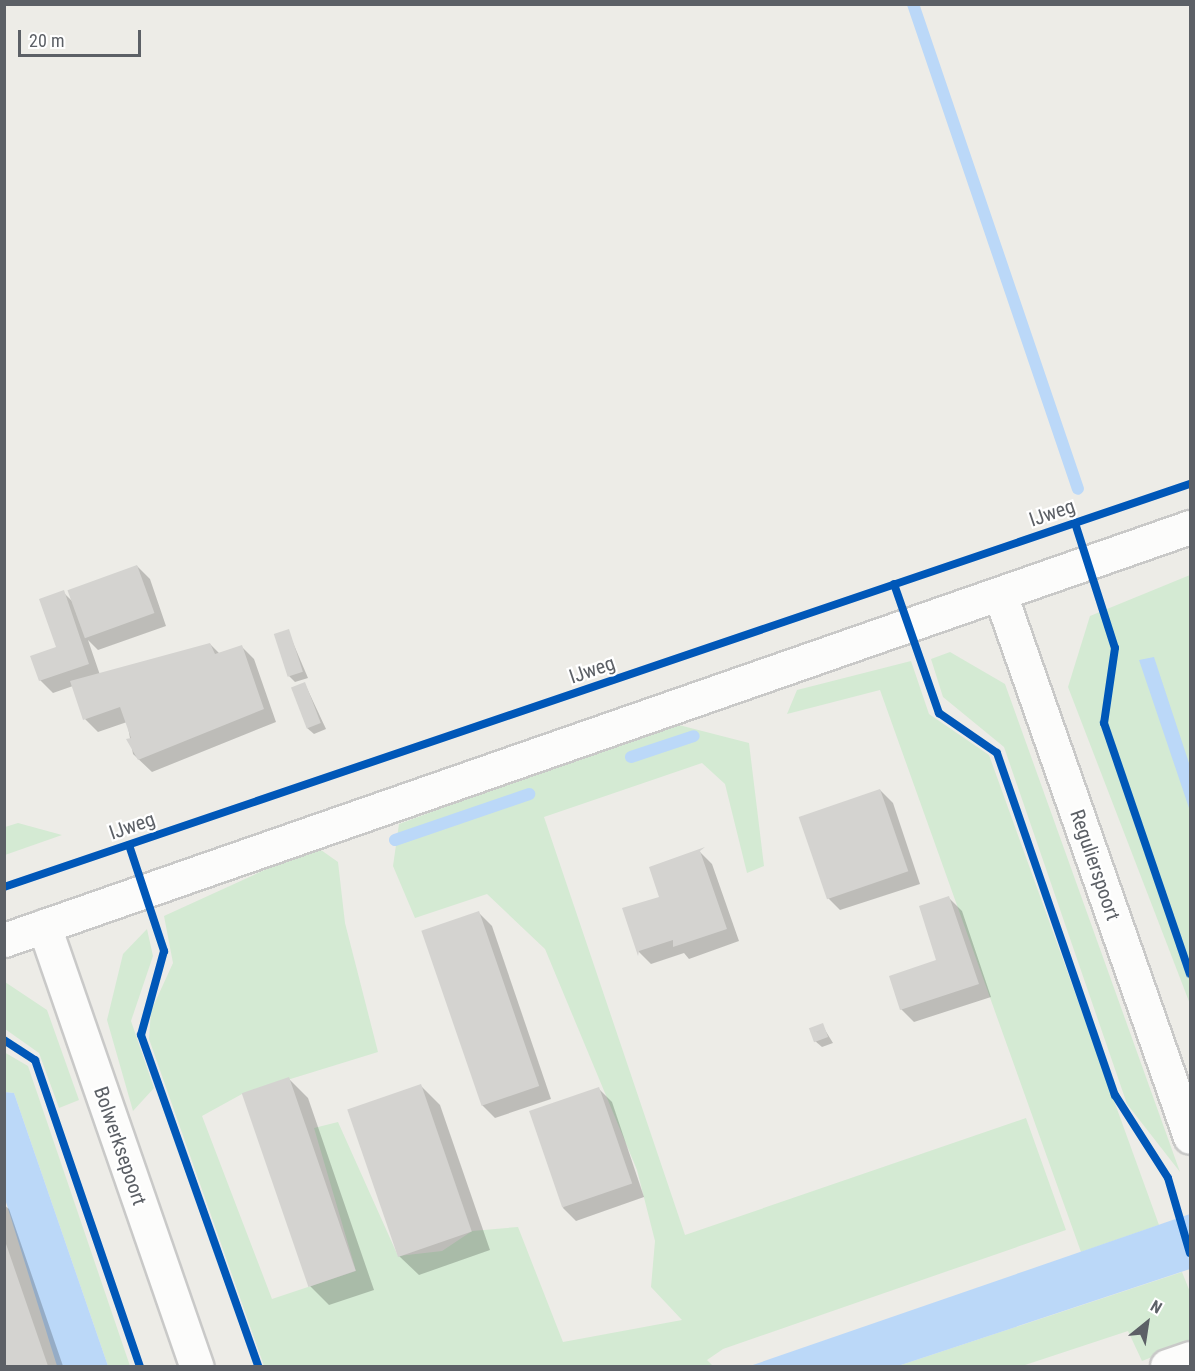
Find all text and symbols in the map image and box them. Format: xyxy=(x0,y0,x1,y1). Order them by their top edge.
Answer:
scale bar xyxy=(21,18,144,56)
text: 20 m xyxy=(29,30,64,51)
street label: IJweg xyxy=(1026,494,1078,532)
street label: IJweg xyxy=(566,651,618,689)
street label: Regulierspoort xyxy=(1065,806,1125,924)
street label: IJweg xyxy=(106,807,158,845)
street label: Bolwerksepoort xyxy=(88,1083,152,1209)
north arrow xyxy=(1117,1293,1177,1353)
text: N xyxy=(1147,1296,1165,1318)

